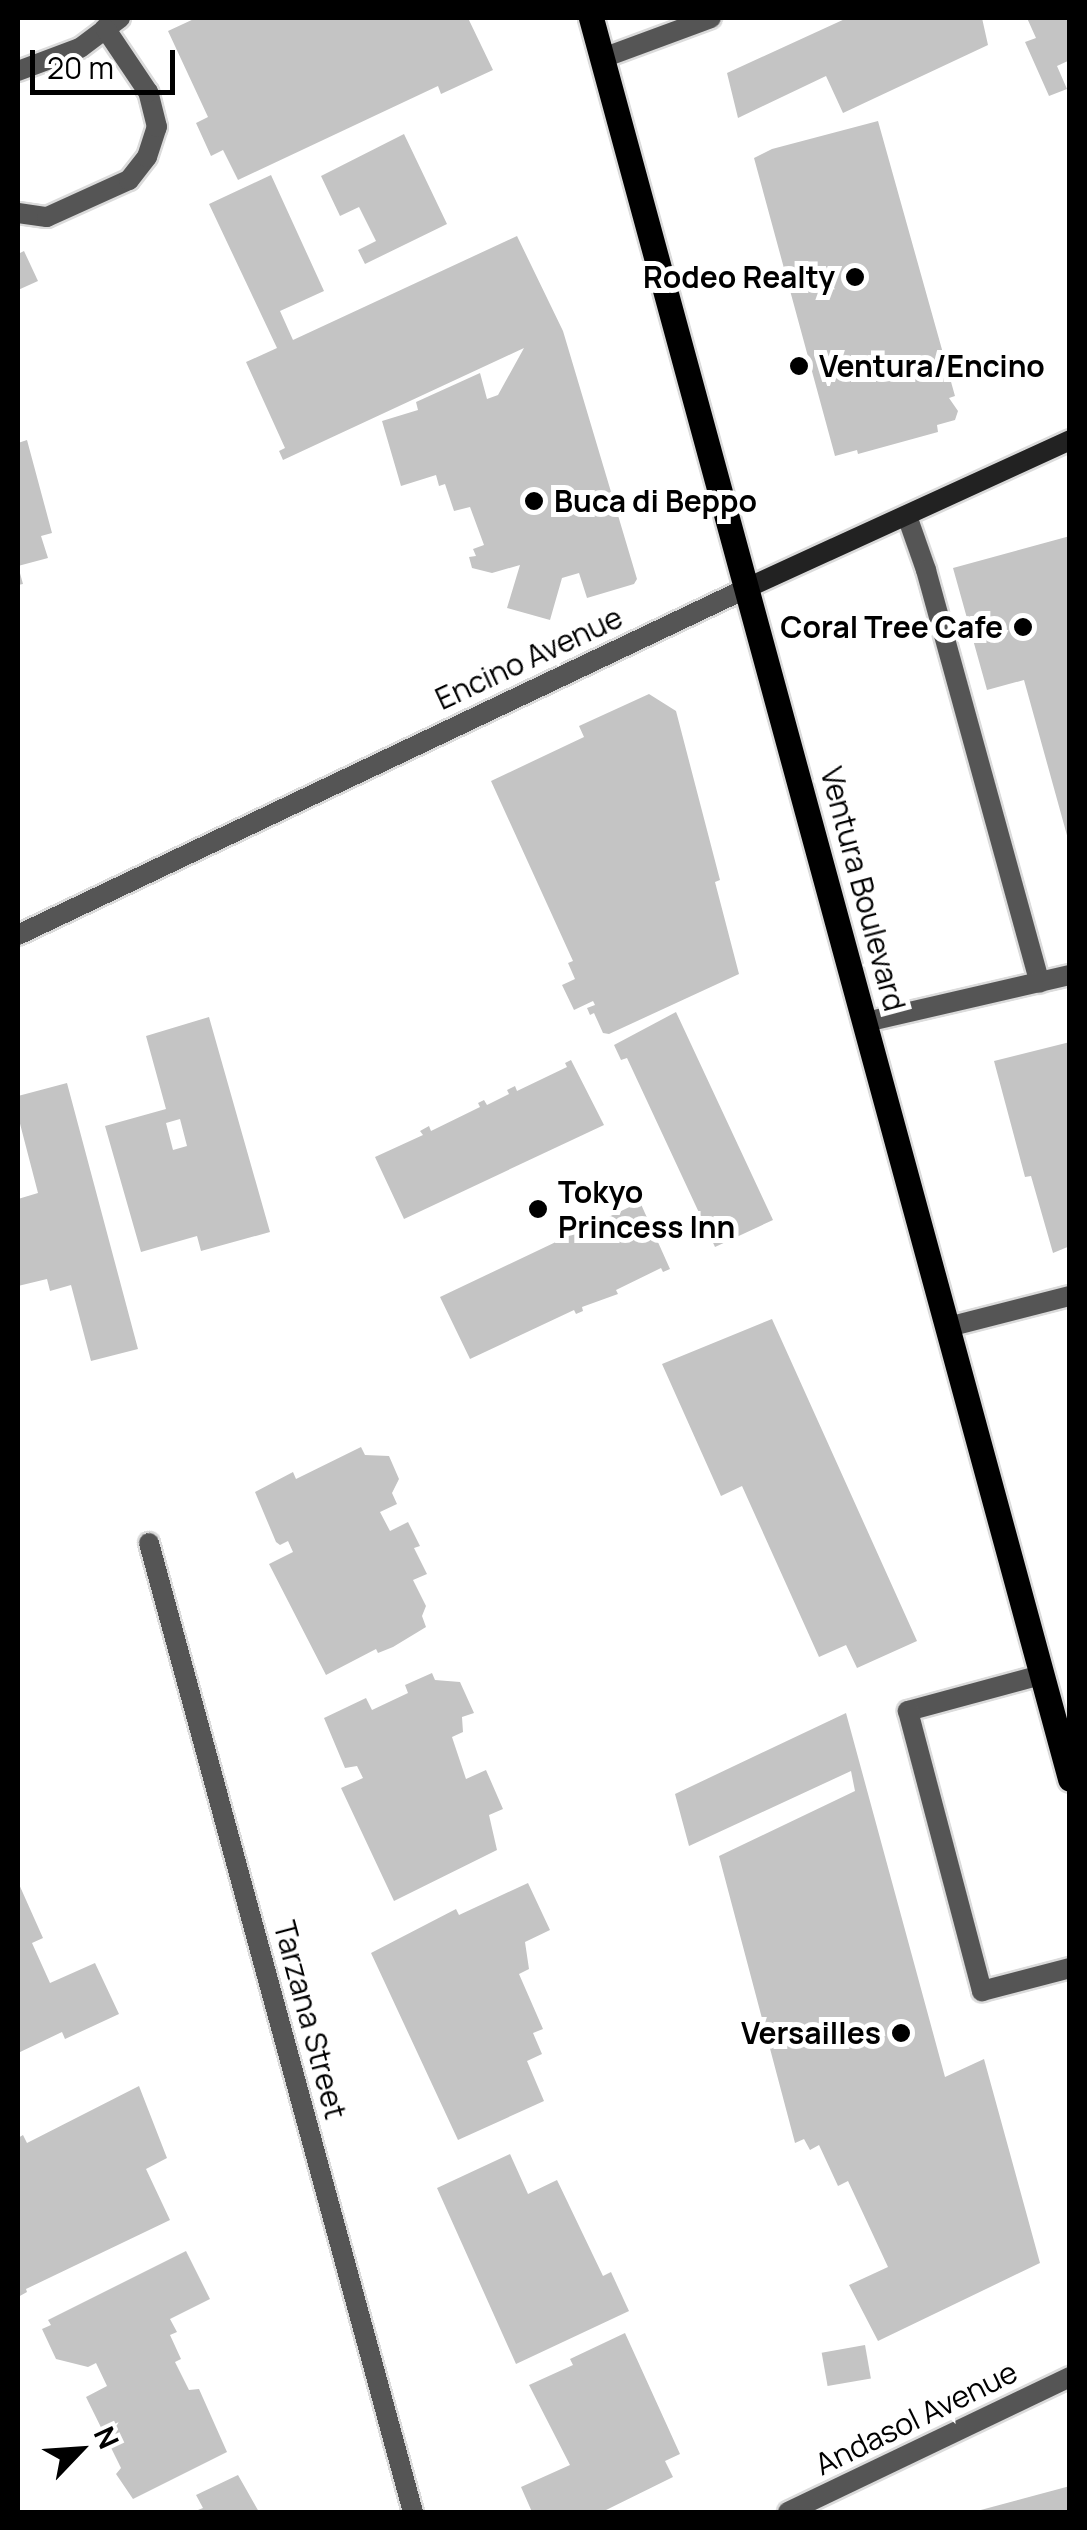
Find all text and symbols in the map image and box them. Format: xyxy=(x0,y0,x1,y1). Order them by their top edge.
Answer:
scale bar xyxy=(35,30,180,92)
text: 20 m xyxy=(47,47,114,88)
place label: Rodeo Realty xyxy=(643,259,835,295)
marker: Rodeo Realty xyxy=(844,266,866,288)
place label: Ventura/Encino xyxy=(819,348,1045,384)
marker: Ventura/Encino xyxy=(788,355,810,377)
place label: Buca di Beppo xyxy=(554,483,757,519)
marker: Buca di Beppo xyxy=(523,490,545,512)
street label: Encino Avenue xyxy=(430,599,628,717)
place label: Coral Tree Cafe xyxy=(780,609,1003,645)
marker: Coral Tree Cafe xyxy=(1012,616,1034,638)
street label: Ventura Boulevard xyxy=(813,763,913,1015)
place label: Tokyo Princess Inn xyxy=(558,1174,735,1244)
marker: Tokyo Princess Inn xyxy=(527,1198,549,1220)
street label: Tarzana Street xyxy=(266,1917,354,2123)
place label: Versailles xyxy=(741,2015,881,2051)
marker: Versailles xyxy=(890,2022,912,2044)
street label: Andasol Avenue xyxy=(809,2354,1023,2482)
north arrow xyxy=(30,2400,130,2500)
text: N xyxy=(86,2420,129,2454)

